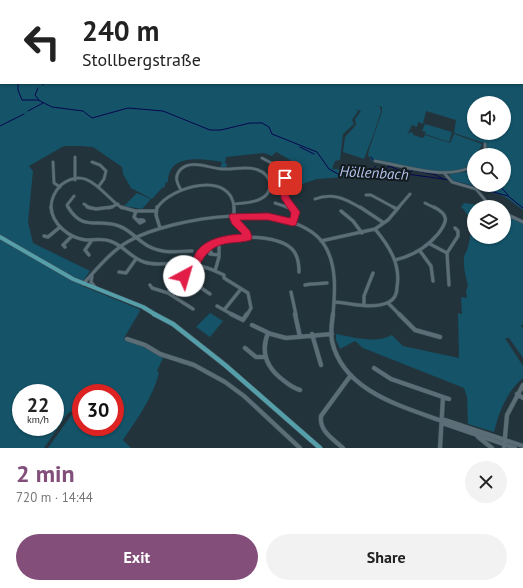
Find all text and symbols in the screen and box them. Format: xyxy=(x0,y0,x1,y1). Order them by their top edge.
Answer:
text: 240 m xyxy=(82,12,159,49)
icon: left xyxy=(16,16,68,68)
text: Stollbergstraße xyxy=(82,48,201,71)
map controls xyxy=(467,96,511,244)
button: sound xyxy=(467,96,511,140)
button: search xyxy=(467,148,511,192)
pin xyxy=(268,161,302,195)
water label: Höllenbach xyxy=(339,161,409,184)
icon: arrive xyxy=(274,167,296,189)
button: layers xyxy=(467,200,511,244)
position arrow xyxy=(163,255,205,297)
speed limit sign: 30 xyxy=(72,384,124,436)
text: 22 xyxy=(27,392,49,418)
text: km/h xyxy=(27,413,49,426)
text: 2 min xyxy=(16,458,75,489)
button: close xyxy=(465,461,507,503)
text: 720 m · 14:44 xyxy=(16,489,93,506)
button: Exit xyxy=(16,534,258,580)
button: Share xyxy=(266,534,507,580)

